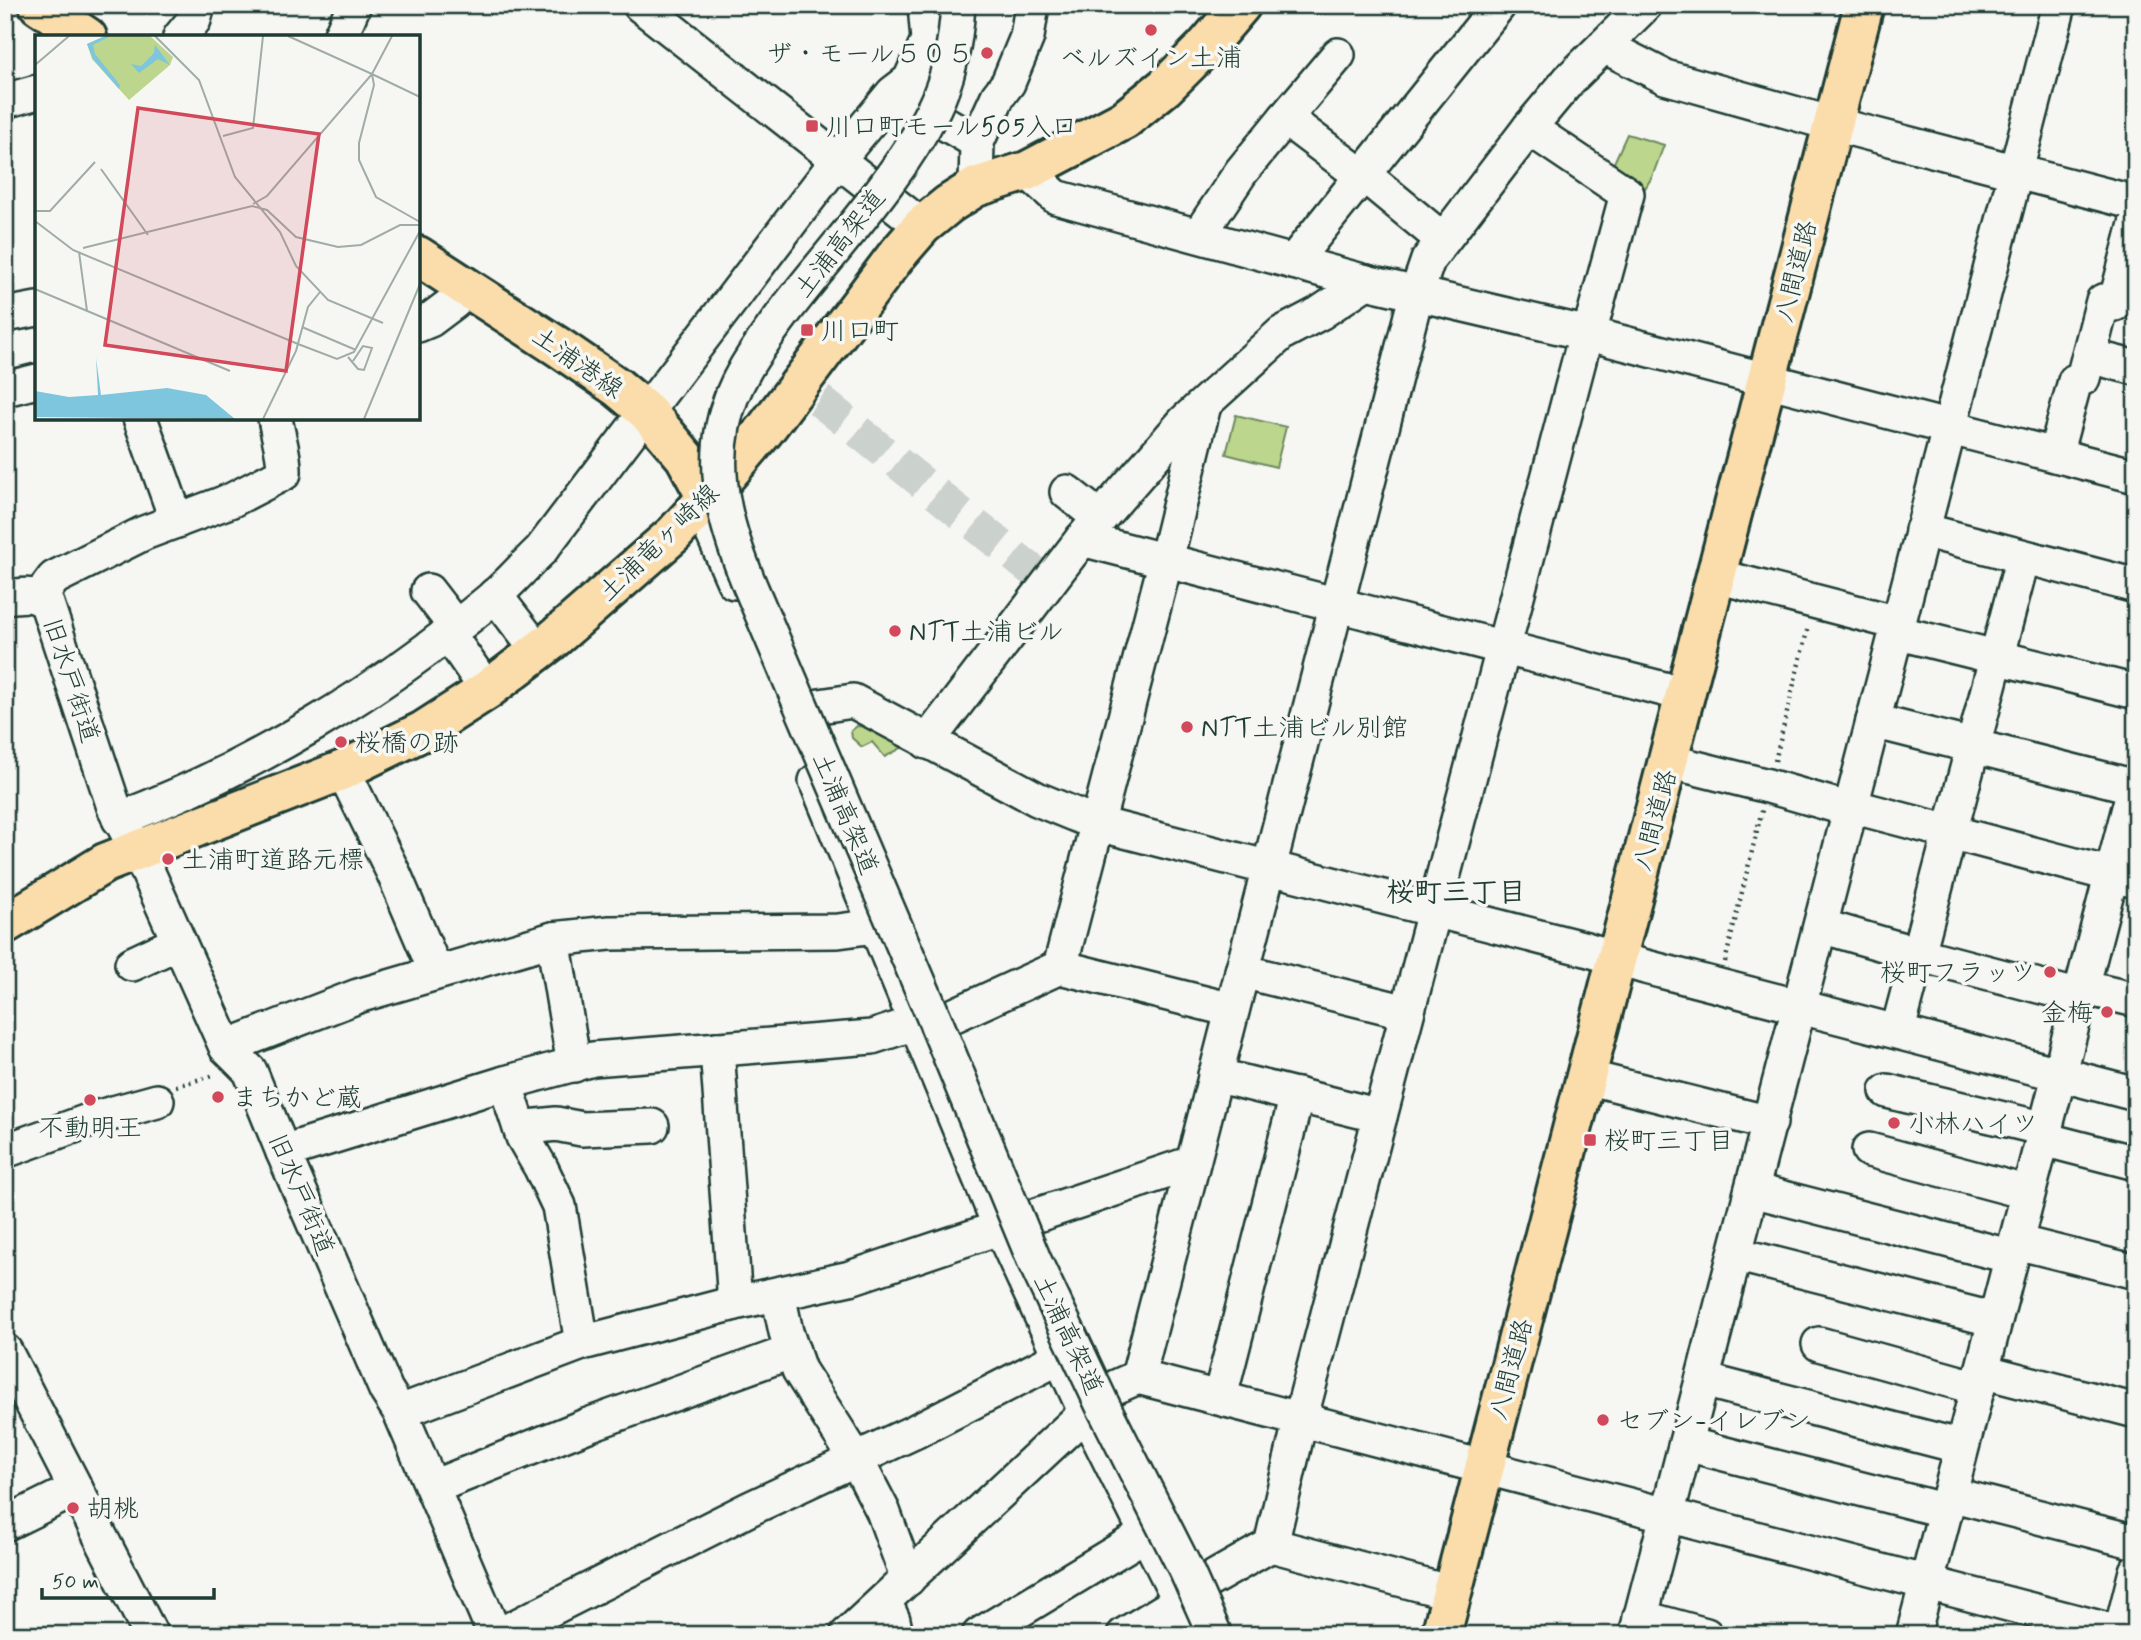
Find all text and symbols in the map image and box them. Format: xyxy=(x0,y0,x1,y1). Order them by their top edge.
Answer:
marker: ベルズイン土浦 xyxy=(1143,22,1159,38)
inset map xyxy=(35,35,420,420)
place label: ザ・モール５０５ xyxy=(767,38,973,72)
place label: ベルズイン土浦 xyxy=(1060,42,1242,76)
marker: ザ・モール５０５ xyxy=(979,45,995,61)
place label: 川口町モール505入口 xyxy=(826,111,1077,145)
marker: 川口町モール505入口 xyxy=(804,118,820,134)
street label: 土浦高架道 xyxy=(787,183,894,306)
street label: 八間道路 xyxy=(1768,217,1826,326)
place label: 川口町 xyxy=(821,315,899,349)
street label: 土浦港線 xyxy=(524,320,629,407)
marker: 川口町 xyxy=(799,322,815,338)
street label: 土浦竜ヶ崎線 xyxy=(591,477,727,610)
street label: 旧水戸街道 xyxy=(34,614,106,748)
place label: NTT土浦ビル xyxy=(909,616,1064,650)
marker: NTT土浦ビル xyxy=(887,623,903,639)
place label: NTT土浦ビル別館 xyxy=(1201,712,1408,746)
marker: NTT土浦ビル別館 xyxy=(1179,719,1195,735)
place label: 桜橋の跡 xyxy=(355,727,459,761)
marker: 桜橋の跡 xyxy=(333,734,349,750)
street label: 土浦高架道 xyxy=(803,747,885,880)
street label: 八間道路 xyxy=(1626,766,1686,875)
place label: 土浦町道路元標 xyxy=(182,844,364,878)
marker: 土浦町道路元標 xyxy=(160,851,176,867)
district label: 桜町三丁目 xyxy=(1386,875,1526,912)
place label: 桜町フラッツ xyxy=(1880,957,2036,991)
marker: 桜町フラッツ xyxy=(2042,964,2058,980)
place label: 金梅 xyxy=(2041,997,2093,1031)
marker: 金梅 xyxy=(2099,1004,2115,1020)
place label: まちかど蔵 xyxy=(232,1082,362,1116)
marker: まちかど蔵 xyxy=(210,1089,226,1105)
marker: 不動明王 xyxy=(82,1092,98,1108)
place label: 小林ハイツ xyxy=(1908,1108,2038,1142)
place label: 不動明王 xyxy=(38,1112,142,1146)
marker: 小林ハイツ xyxy=(1886,1115,1902,1131)
place label: 桜町三丁目 xyxy=(1604,1125,1734,1159)
street label: 旧水戸街道 xyxy=(259,1128,341,1261)
marker: 桜町三丁目 xyxy=(1582,1132,1598,1148)
street label: 土浦高架道 xyxy=(1024,1269,1110,1401)
street label: 八間道路 xyxy=(1482,1315,1542,1424)
place label: セブン-イレブン xyxy=(1617,1405,1811,1439)
marker: セブン-イレブン xyxy=(1595,1412,1611,1428)
place label: 胡桃 xyxy=(87,1493,139,1527)
marker: 胡桃 xyxy=(65,1500,81,1516)
scale bar xyxy=(42,1556,214,1600)
text: 50 m xyxy=(52,1568,99,1596)

